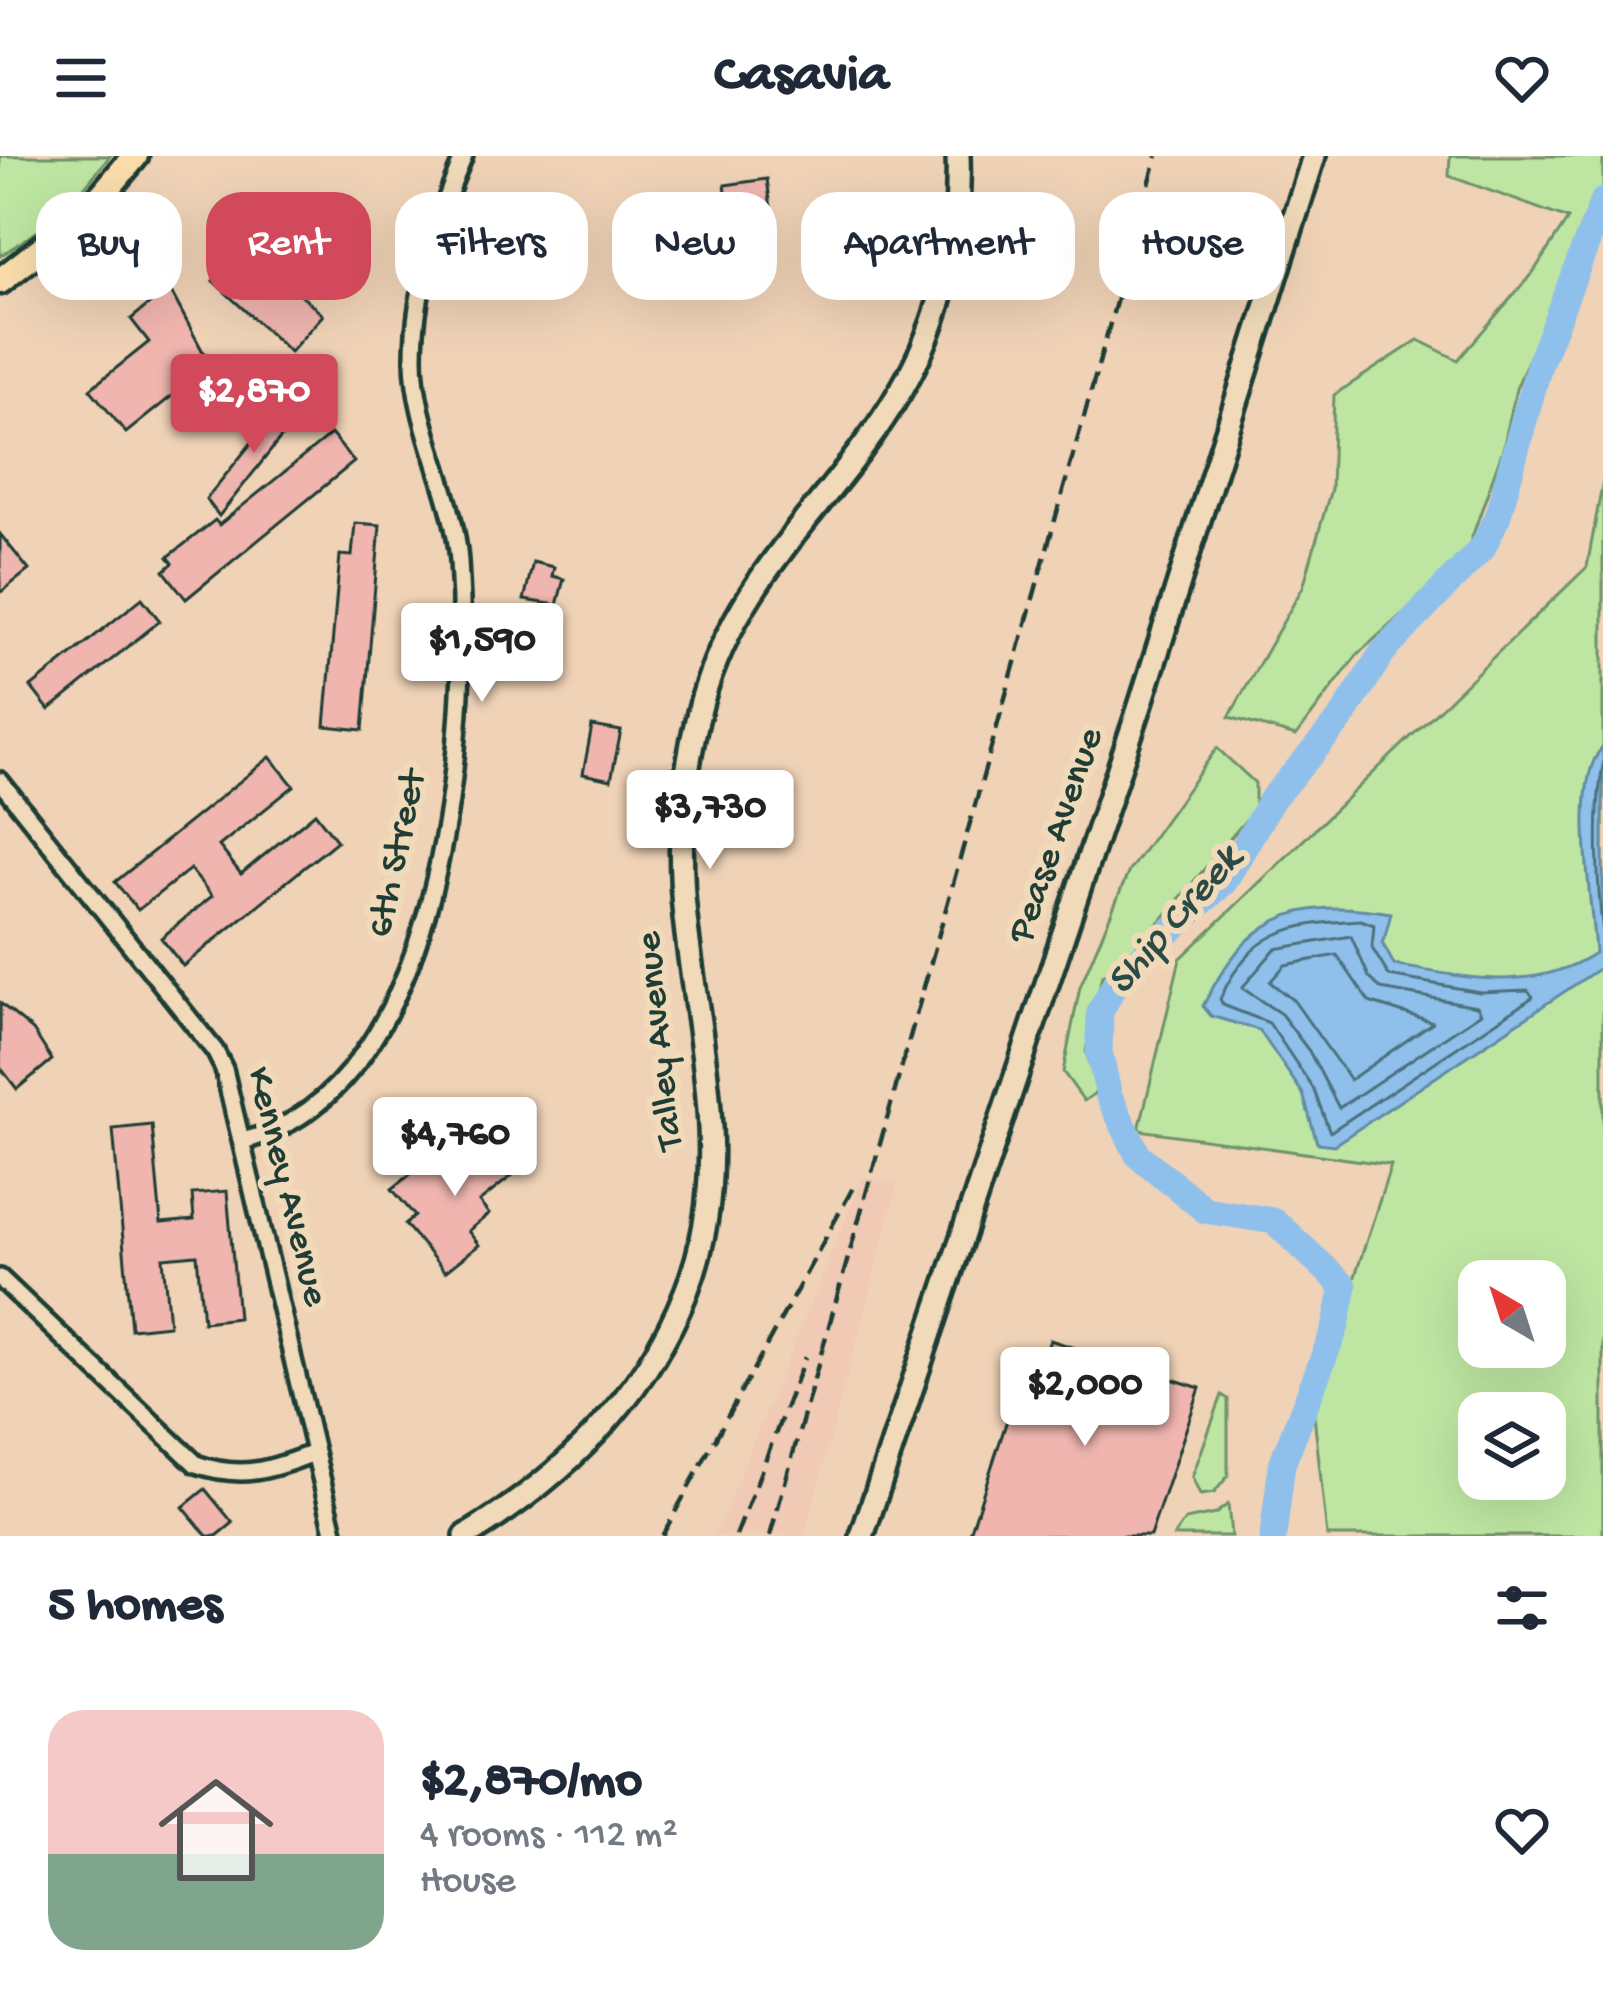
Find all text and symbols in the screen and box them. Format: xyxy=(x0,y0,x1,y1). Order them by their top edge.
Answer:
icon: menu xyxy=(48,45,114,111)
icon: heart xyxy=(1489,45,1555,111)
text: Casavia xyxy=(714,46,889,110)
chip: Buy xyxy=(36,192,182,300)
chip: Rent xyxy=(206,192,371,300)
chip: Filters xyxy=(395,192,588,300)
chip: New xyxy=(612,192,777,300)
chip: Apartment xyxy=(801,192,1075,300)
chip: House xyxy=(1099,192,1285,300)
pin: $2,870 xyxy=(156,354,352,456)
text: $2,870 xyxy=(198,370,310,416)
pin: $1,590 xyxy=(384,603,580,705)
text: $1,590 xyxy=(428,619,536,665)
street label: Pease Avenue xyxy=(999,722,1117,951)
street label: 6th Street xyxy=(359,763,440,942)
pin: $3,730 xyxy=(612,770,808,872)
text: $3,730 xyxy=(654,786,766,832)
water label: Ship Creek xyxy=(1098,834,1257,1007)
street label: Talley Avenue xyxy=(628,928,697,1155)
street label: Kenney Avenue xyxy=(233,1063,337,1312)
pin: $4,760 xyxy=(357,1097,553,1199)
text: $4,760 xyxy=(400,1113,510,1159)
north arrow xyxy=(1458,1260,1566,1368)
map controls xyxy=(1458,1260,1566,1500)
pin: $2,000 xyxy=(987,1347,1183,1449)
text: $2,000 xyxy=(1027,1363,1143,1409)
button: layers xyxy=(1458,1392,1566,1500)
icon: filters xyxy=(1489,1575,1555,1641)
text: 5 homes xyxy=(48,1578,222,1638)
text: $2,870/mo xyxy=(420,1754,642,1814)
icon: home xyxy=(144,1758,288,1902)
icon: heart xyxy=(1489,1797,1555,1863)
text: 4 rooms · 112 m² xyxy=(420,1814,678,1860)
text: House xyxy=(420,1860,515,1906)

